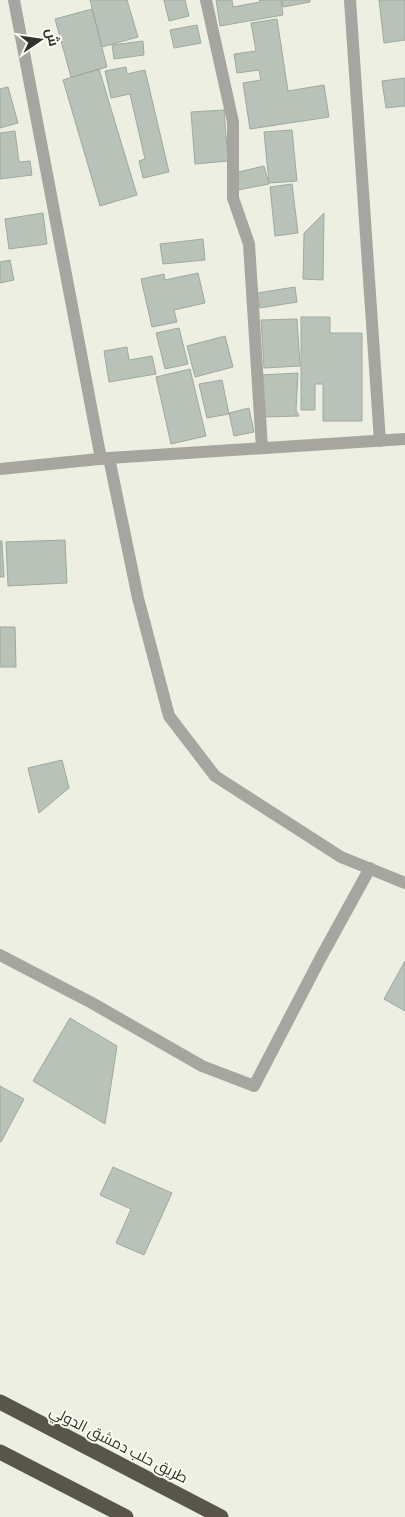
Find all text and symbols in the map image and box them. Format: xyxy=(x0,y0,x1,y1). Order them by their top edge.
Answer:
north arrow xyxy=(15,15,65,65)
text: ش xyxy=(42,27,62,48)
street label: طريق حلب دمشق الدولي xyxy=(45,1402,191,1490)

